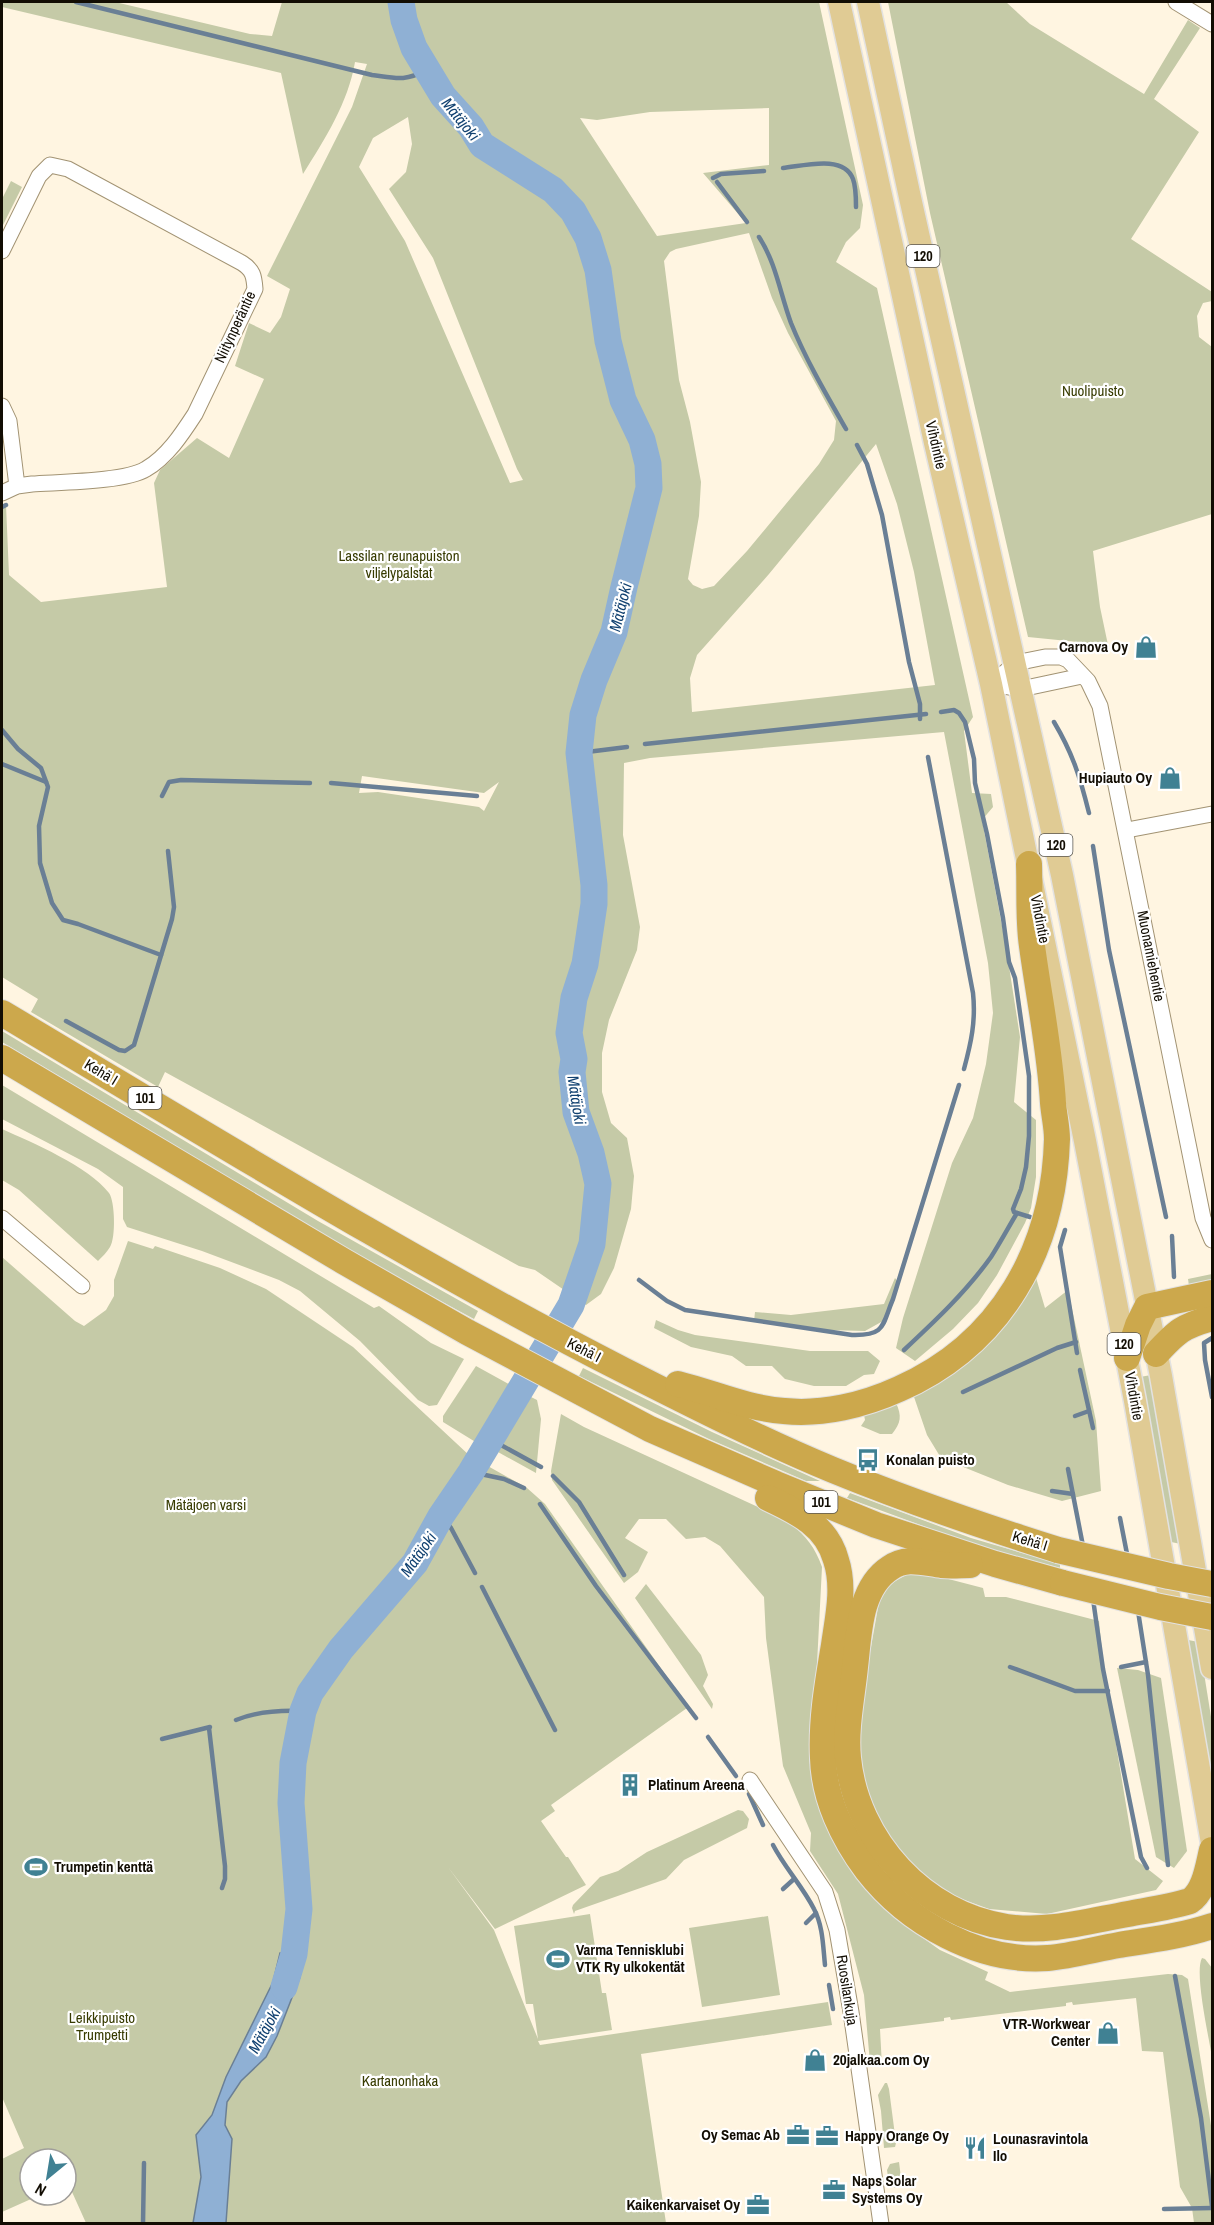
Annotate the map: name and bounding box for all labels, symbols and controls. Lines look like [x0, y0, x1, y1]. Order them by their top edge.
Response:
water label: Mätäjoki [437, 93, 485, 145]
road number: 120 [906, 245, 940, 267]
street label: Niitynperäntie [209, 287, 260, 366]
park label: Nuolipuisto [1062, 380, 1124, 401]
street label: Vihdintie [921, 419, 952, 471]
park label: Lassilan reunapuiston viljelypalstat [338, 545, 460, 583]
water label: Mätäjoki [603, 580, 637, 634]
shop icon: Carnova Oy [1133, 634, 1159, 660]
place label: Carnova Oy [1059, 636, 1128, 657]
shop icon: Hupiauto Oy [1157, 765, 1183, 791]
place label: Hupiauto Oy [1079, 767, 1152, 788]
road number: 120 [1040, 834, 1072, 856]
street label: Vihdintie [1026, 893, 1056, 945]
street label: Muonamiehentie [1132, 909, 1171, 1003]
street label: Kehä I [81, 1053, 122, 1090]
water label: Mätäjoki [562, 1074, 592, 1127]
road number: 101 [128, 1087, 162, 1109]
street label: Kehä I [564, 1332, 605, 1367]
road number: 120 [1108, 1333, 1140, 1355]
street label: Vihdintie [1120, 1370, 1149, 1422]
bus stop icon: Konalan puisto [855, 1447, 881, 1473]
place label: Konalan puisto [886, 1449, 975, 1470]
road number: 101 [804, 1491, 838, 1513]
park label: Mätäjoen varsi [166, 1494, 246, 1515]
street label: Kehä I [1010, 1525, 1050, 1556]
water label: Mätäjoki [395, 1527, 441, 1581]
building icon: Platinum Areena [617, 1772, 643, 1798]
place label: Platinum Areena [648, 1774, 745, 1795]
sports icon: Trumpetin kenttä [23, 1854, 49, 1880]
place label: Trumpetin kenttä [54, 1856, 153, 1877]
place label: Varma Tennisklubi VTK Ry ulkokentät [576, 1939, 685, 1977]
sports icon: Varma Tennisklubi VTK Ry ulkokentät [545, 1946, 571, 1972]
street label: Ruosilankuja [832, 1953, 863, 2027]
water label: Mätäjoki [242, 2003, 286, 2057]
park label: Leikkipuisto Trumpetti [69, 2007, 135, 2045]
place label: VTR-Workwear Center [1003, 2013, 1090, 2051]
shop icon: VTR-Workwear Center [1095, 2020, 1121, 2046]
shop icon: 20jalkaa.com Oy [802, 2047, 828, 2073]
place label: 20jalkaa.com Oy [833, 2049, 930, 2070]
park label: Kartanonhaka [362, 2070, 438, 2091]
office icon: Oy Semac Ab [785, 2122, 811, 2148]
office icon: Happy Orange Oy [814, 2123, 840, 2149]
place label: Oy Semac Ab [701, 2124, 780, 2145]
place label: Happy Orange Oy [845, 2125, 949, 2146]
place label: Lounasravintola Ilo [993, 2128, 1088, 2166]
restaurant icon: Lounasravintola Ilo [962, 2135, 988, 2161]
north arrow [18, 2147, 78, 2207]
place label: Naps Solar Systems Oy [852, 2170, 923, 2208]
office icon: Naps Solar Systems Oy [821, 2177, 847, 2203]
text: N [31, 2178, 50, 2202]
office icon: Kaikenkarvaiset Oy [745, 2192, 771, 2218]
place label: Kaikenkarvaiset Oy [626, 2194, 740, 2215]

